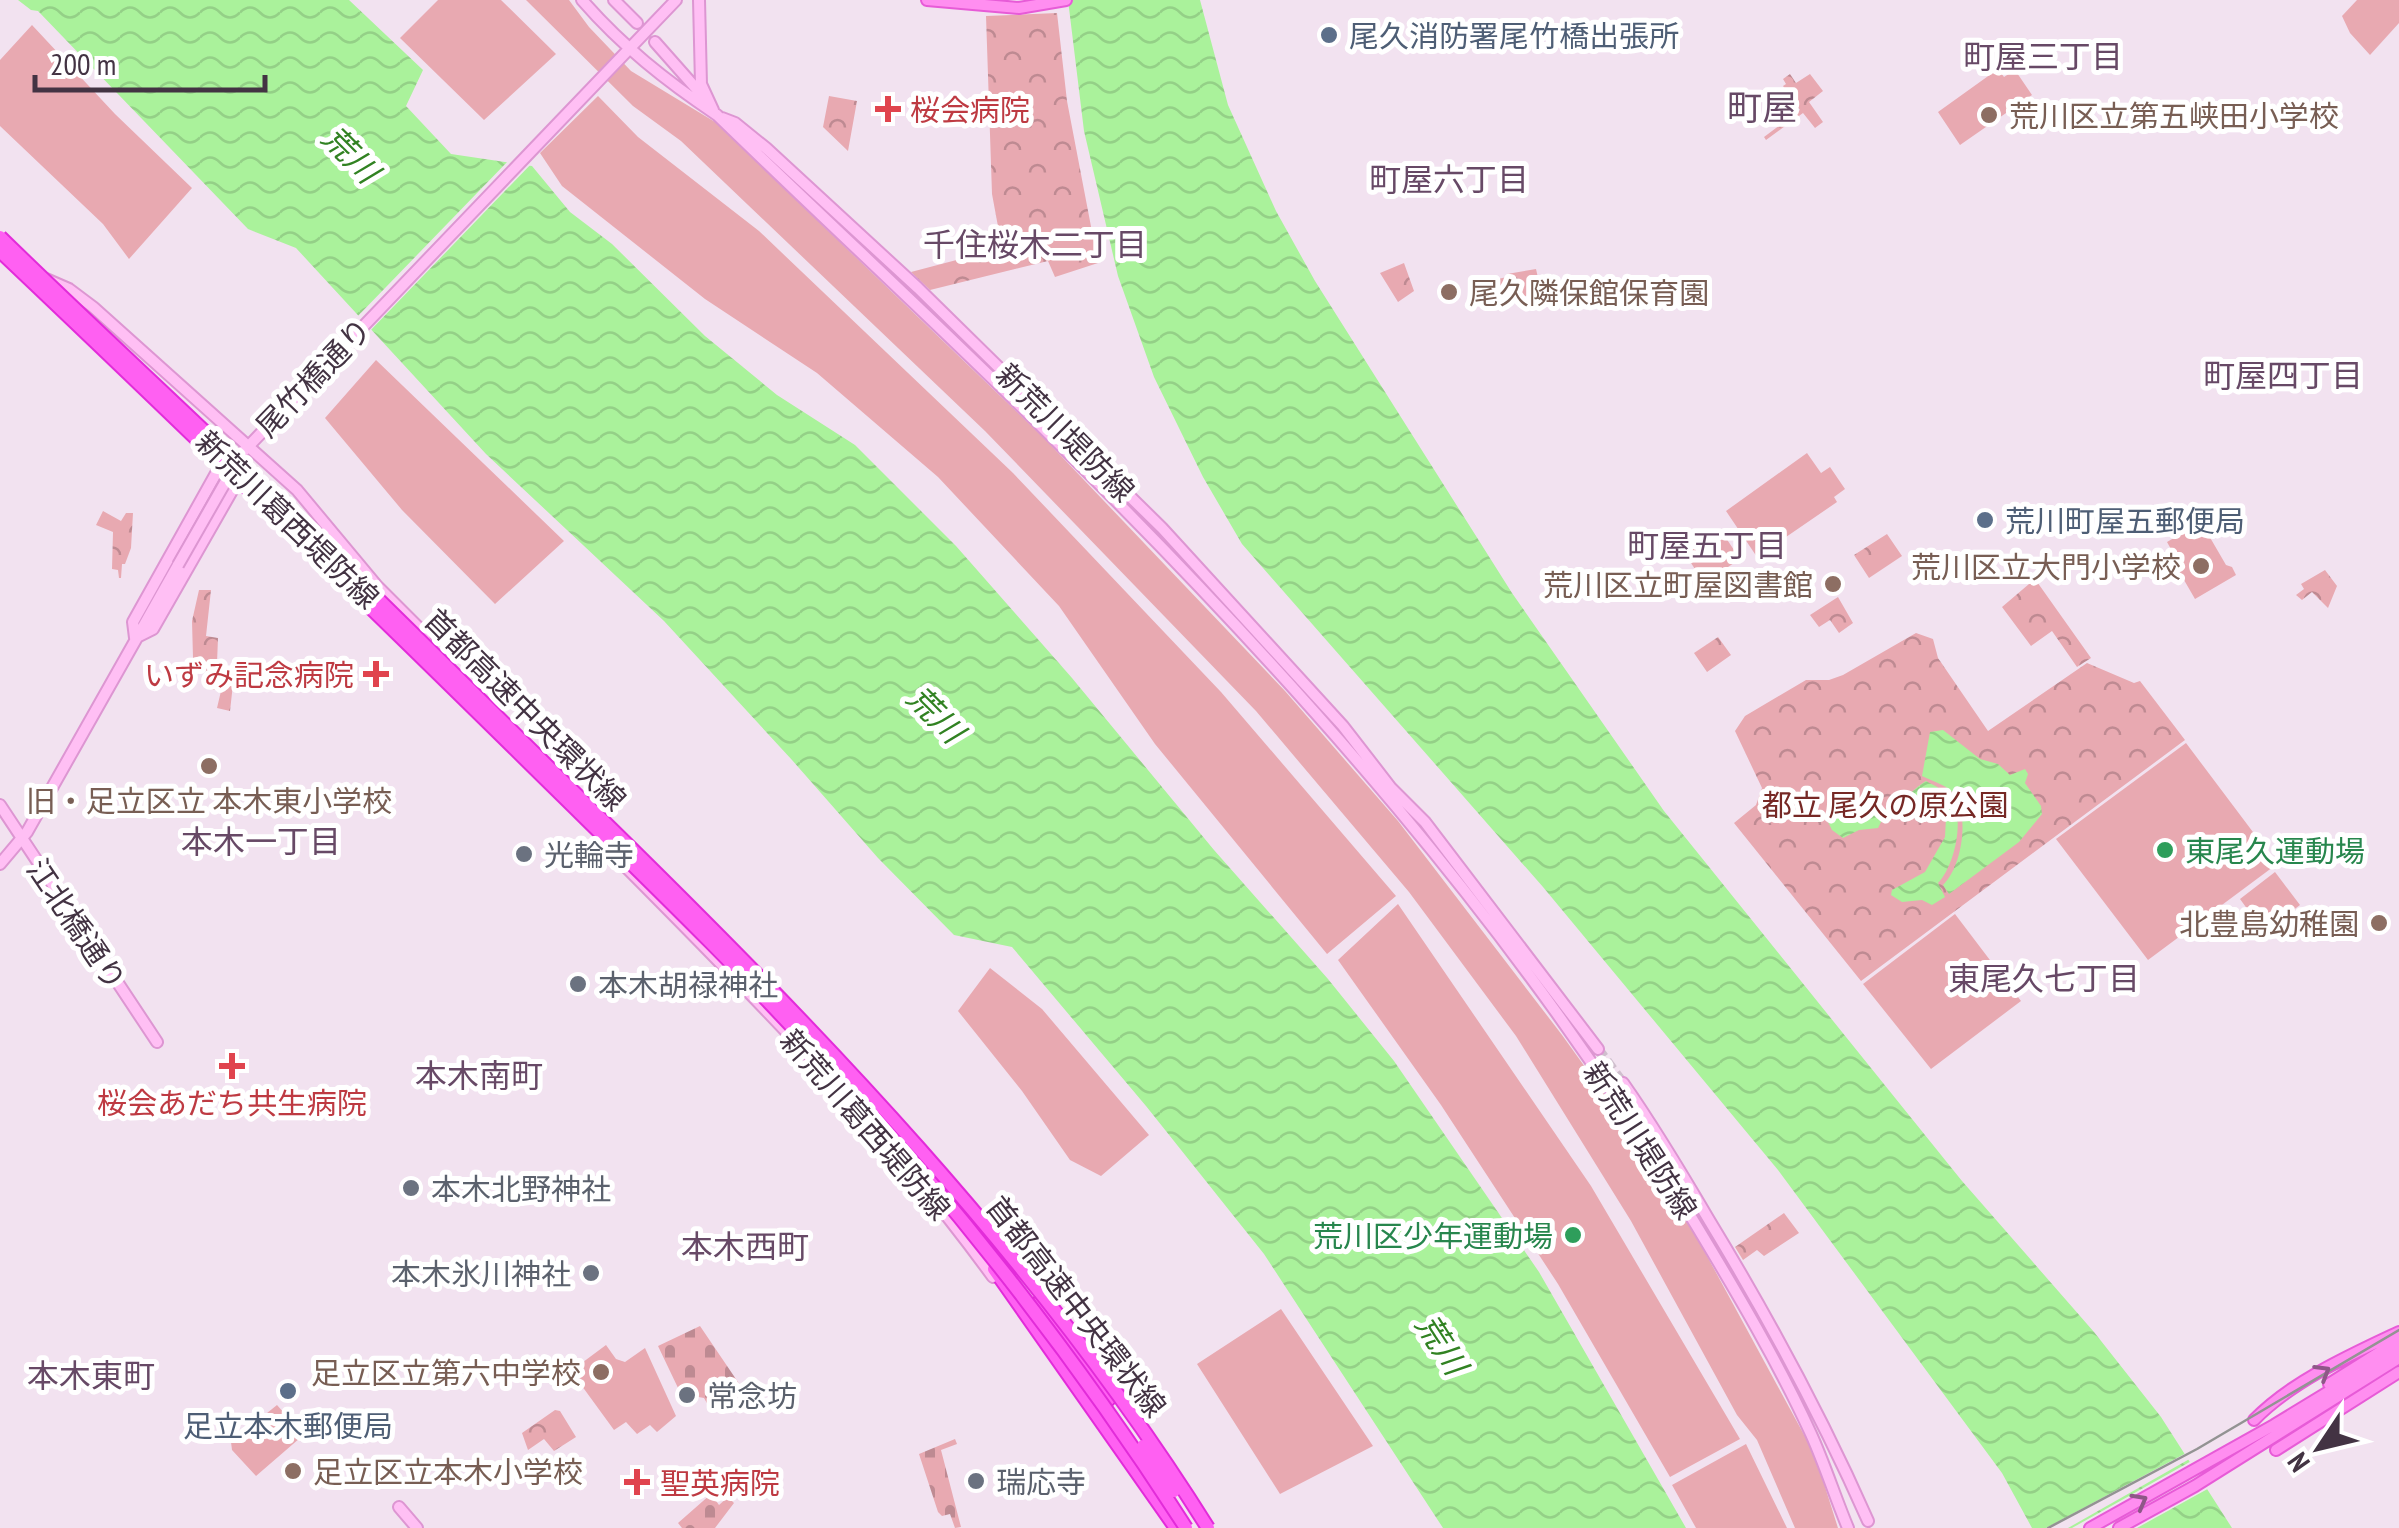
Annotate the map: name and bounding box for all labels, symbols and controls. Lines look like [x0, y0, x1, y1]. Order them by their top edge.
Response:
place label: 尾久消防署尾竹橋出張所 [1349, 16, 1679, 55]
marker: 尾久消防署尾竹橋出張所 [1318, 24, 1340, 46]
scale bar [35, 30, 265, 92]
district label: 町屋三丁目 [1963, 35, 2123, 77]
text: 200 m [50, 44, 116, 83]
district label: 町屋 [1727, 84, 1797, 130]
place label: 桜会病院 [910, 90, 1030, 129]
marker: 桜会病院 [875, 96, 901, 122]
place label: 荒川区立第五峡田小学校 [2009, 96, 2339, 135]
marker: 荒川区立第五峡田小学校 [1978, 104, 2000, 126]
water label: 荒川 [314, 117, 391, 194]
district label: 町屋六丁目 [1369, 158, 1529, 200]
district label: 千住桜木二丁目 [923, 223, 1147, 265]
place label: 尾久隣保館保育園 [1469, 273, 1709, 312]
marker: 尾久隣保館保育園 [1438, 281, 1460, 303]
street label: 尾竹橋通り [247, 310, 379, 444]
district label: 町屋四丁目 [2203, 354, 2363, 396]
street label: 新荒川堤防線 [989, 355, 1143, 509]
street label: 新荒川葛西堤防線 [188, 422, 388, 616]
place label: 荒川町屋五郵便局 [2005, 501, 2245, 540]
marker: 荒川町屋五郵便局 [1974, 509, 1996, 531]
district label: 町屋五丁目 [1627, 524, 1787, 566]
place label: 荒川区立大門小学校 [1911, 547, 2181, 586]
marker: 荒川区立大門小学校 [2190, 555, 2212, 577]
place label: 荒川区立町屋図書館 [1543, 565, 1813, 604]
marker: 荒川区立町屋図書館 [1822, 573, 1844, 595]
street label: 首都高速中央環状線 [417, 600, 635, 818]
place label: いずみ記念病院 [144, 655, 354, 694]
marker: いずみ記念病院 [363, 661, 389, 687]
water label: 荒川 [899, 677, 976, 754]
marker: 旧・足立区立 本木東小学校 [198, 755, 220, 777]
place label: 旧・足立区立 本木東小学校 [26, 781, 392, 820]
park label: 都立 尾久の原公園 [1762, 785, 2008, 824]
district label: 本木一丁目 [181, 820, 341, 862]
place label: 東尾久運動場 [2185, 831, 2365, 870]
place label: 光輪寺 [544, 835, 634, 874]
marker: 東尾久運動場 [2154, 839, 2176, 861]
marker: 光輪寺 [513, 843, 535, 865]
street label: 江北橋通り [19, 851, 135, 997]
place label: 北豊島幼稚園 [2179, 904, 2359, 943]
marker: 北豊島幼稚園 [2368, 912, 2390, 934]
district label: 東尾久七丁目 [1948, 957, 2140, 999]
place label: 本木胡禄神社 [598, 965, 778, 1004]
marker: 本木胡禄神社 [567, 973, 589, 995]
street label: 新荒川葛西堤防線 [773, 1021, 959, 1227]
marker: 桜会あだち共生病院 [219, 1053, 245, 1079]
district label: 本木南町 [415, 1054, 543, 1096]
street label: 新荒川堤防線 [1576, 1054, 1706, 1226]
place label: 桜会あだち共生病院 [97, 1083, 367, 1122]
place label: 本木北野神社 [431, 1169, 611, 1208]
marker: 本木北野神社 [400, 1177, 422, 1199]
street label: 首都高速中央環状線 [979, 1188, 1175, 1424]
place label: 荒川区少年運動場 [1313, 1216, 1553, 1255]
marker: 荒川区少年運動場 [1562, 1224, 1584, 1246]
district label: 本木西町 [681, 1225, 809, 1267]
place label: 本木氷川神社 [391, 1254, 571, 1293]
marker: 本木氷川神社 [580, 1262, 602, 1284]
water label: 荒川 [1407, 1306, 1479, 1385]
place label: 足立区立第六中学校 [311, 1353, 581, 1392]
district label: 本木東町 [27, 1354, 155, 1396]
marker: 足立区立第六中学校 [590, 1361, 612, 1383]
one-way arrow [2312, 1365, 2330, 1384]
place label: 常念坊 [707, 1376, 797, 1415]
marker: 足立本木郵便局 [277, 1380, 299, 1402]
marker: 常念坊 [676, 1384, 698, 1406]
north arrow [2269, 1398, 2369, 1498]
place label: 足立本木郵便局 [183, 1406, 393, 1445]
text: N [2279, 1446, 2318, 1479]
place label: 足立区立本木小学校 [313, 1452, 583, 1491]
marker: 足立区立本木小学校 [282, 1460, 304, 1482]
place label: 瑞応寺 [996, 1462, 1086, 1501]
place label: 聖英病院 [660, 1463, 780, 1502]
marker: 聖英病院 [624, 1469, 650, 1495]
marker: 瑞応寺 [965, 1470, 987, 1492]
one-way arrow [2129, 1493, 2147, 1513]

